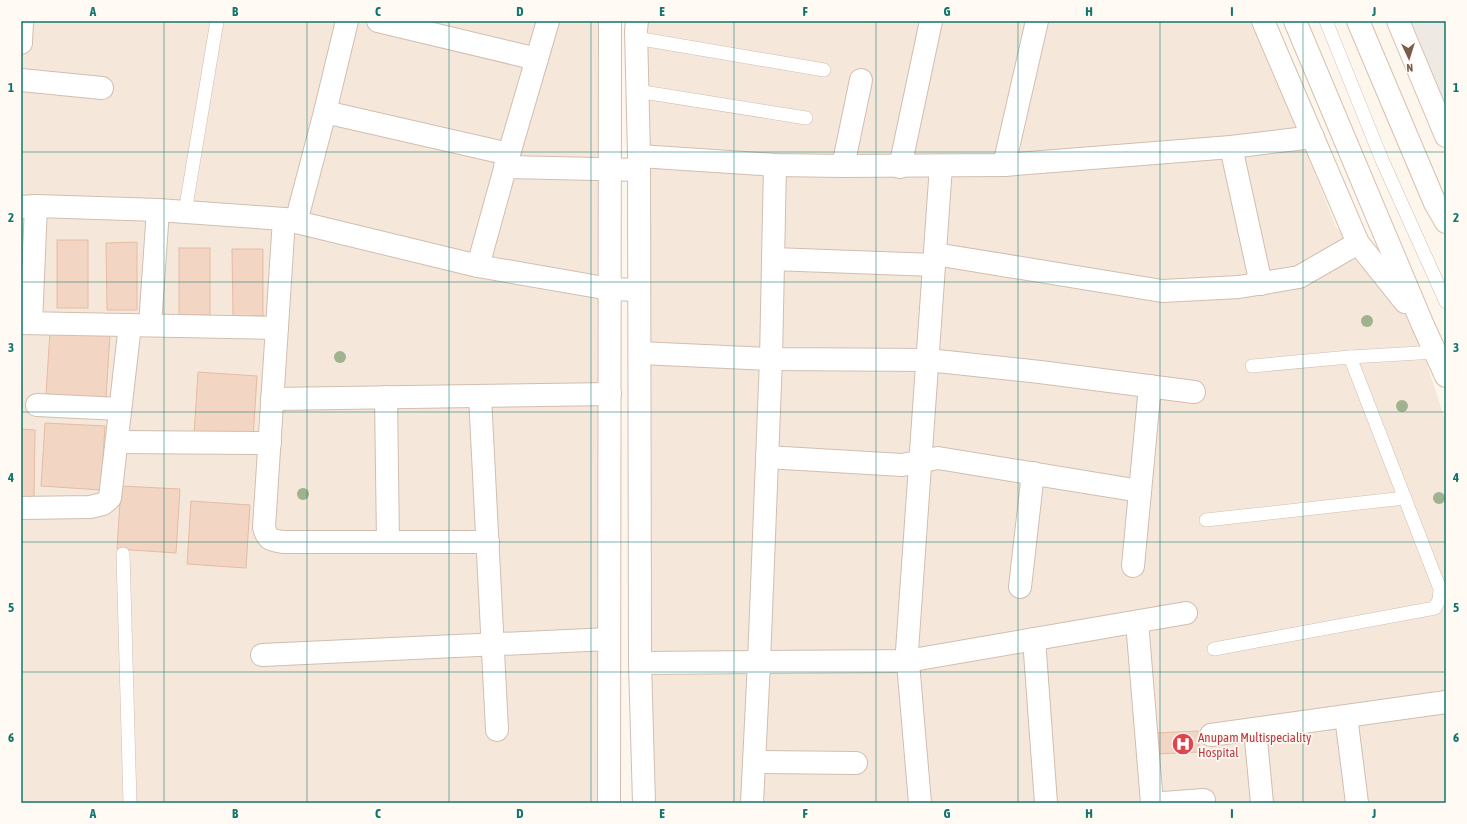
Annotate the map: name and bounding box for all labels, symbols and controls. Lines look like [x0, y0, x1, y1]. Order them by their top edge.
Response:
text: A [89, 4, 97, 19]
text: B [232, 4, 239, 19]
text: C [375, 4, 381, 19]
text: D [516, 4, 524, 19]
text: E [659, 4, 665, 19]
text: F [802, 4, 808, 19]
text: G [944, 4, 951, 19]
text: H [1085, 4, 1093, 19]
text: I [1230, 4, 1234, 19]
text: J [1371, 4, 1376, 19]
north arrow [1389, 38, 1429, 78]
text: N [1406, 62, 1413, 74]
text: 1 [8, 80, 14, 95]
text: 1 [1453, 80, 1459, 95]
text: 2 [8, 210, 14, 225]
text: 2 [1453, 210, 1459, 225]
text: 3 [8, 340, 14, 355]
text: 3 [1453, 340, 1459, 355]
text: 4 [7, 470, 14, 485]
text: 4 [1452, 470, 1459, 485]
text: 5 [8, 600, 14, 615]
text: 5 [1453, 600, 1459, 615]
text: 6 [8, 730, 14, 745]
place label: Anupam Multispeciality Hospital [1198, 730, 1312, 760]
text: 6 [1453, 730, 1459, 745]
hospital icon: Anupam Multispeciality Hospital [1170, 731, 1196, 757]
text: A [89, 806, 97, 821]
text: B [232, 806, 239, 821]
text: C [375, 806, 381, 821]
text: D [516, 806, 524, 821]
text: E [659, 806, 665, 821]
text: F [802, 806, 808, 821]
text: G [944, 806, 951, 821]
text: H [1085, 806, 1093, 821]
text: I [1230, 806, 1234, 821]
text: J [1371, 806, 1376, 821]

